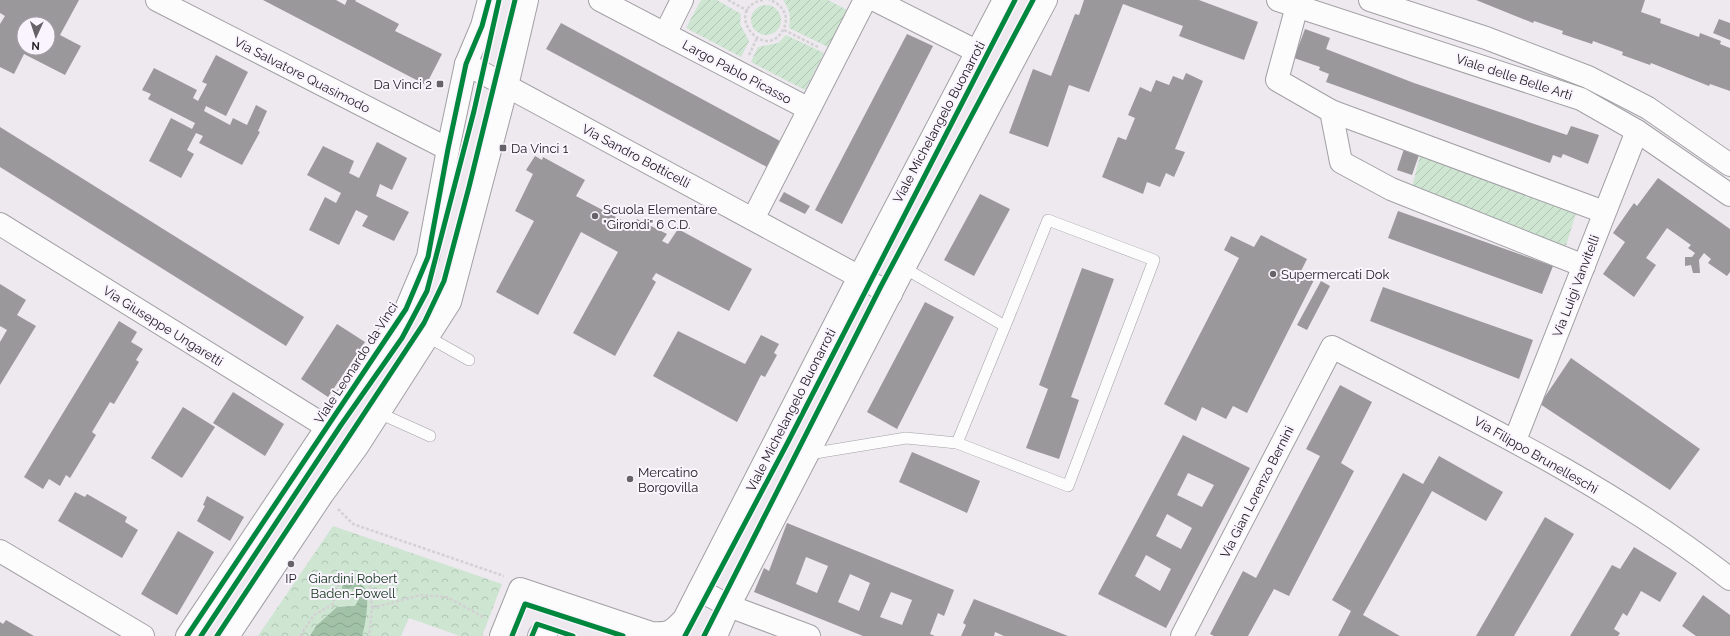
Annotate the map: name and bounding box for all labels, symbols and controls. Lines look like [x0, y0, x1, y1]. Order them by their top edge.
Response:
north arrow [16, 16, 56, 56]
street label: Via Salvatore Quasimodo [232, 34, 373, 116]
street label: Largo Pablo Picasso [680, 37, 794, 107]
text: N [31, 39, 40, 52]
street label: Viale Michelangelo Buonarroti [890, 39, 988, 205]
street label: Viale delle Belle Arti [1454, 51, 1574, 103]
place label: Da Vinci 2 [373, 77, 432, 92]
marker: Da Vinci 2 [435, 79, 445, 89]
street label: Via Sandro Botticelli [579, 121, 693, 191]
place label: Da Vinci 1 [511, 141, 569, 156]
marker: Da Vinci 1 [498, 143, 508, 153]
place label: Scuola Elementare "Girondi" 6 C.D. [603, 202, 717, 232]
marker: Scuola Elementare "Girondi" 6 C.D. [590, 211, 600, 221]
street label: Via Luigi Vanvitelli [1550, 233, 1602, 339]
place label: Supermercati Dok [1281, 267, 1389, 282]
marker: Supermercati Dok [1268, 269, 1278, 279]
street label: Via Giuseppe Ungaretti [100, 283, 226, 369]
street label: Viale Leonardo da Vinci [311, 300, 401, 426]
street label: Viale Michelangelo Buonarroti [743, 326, 839, 494]
street label: Via Filippo Brunelleschi [1471, 413, 1601, 497]
street label: Via Gian Lorenzo Bernini [1217, 424, 1297, 560]
place label: Mercatino Borgovilla [638, 465, 698, 495]
marker: Mercatino Borgovilla [625, 474, 635, 484]
marker: IP [286, 559, 296, 569]
place label: IP [285, 571, 297, 586]
park label: Giardini Robert Baden-Powell [309, 571, 398, 601]

